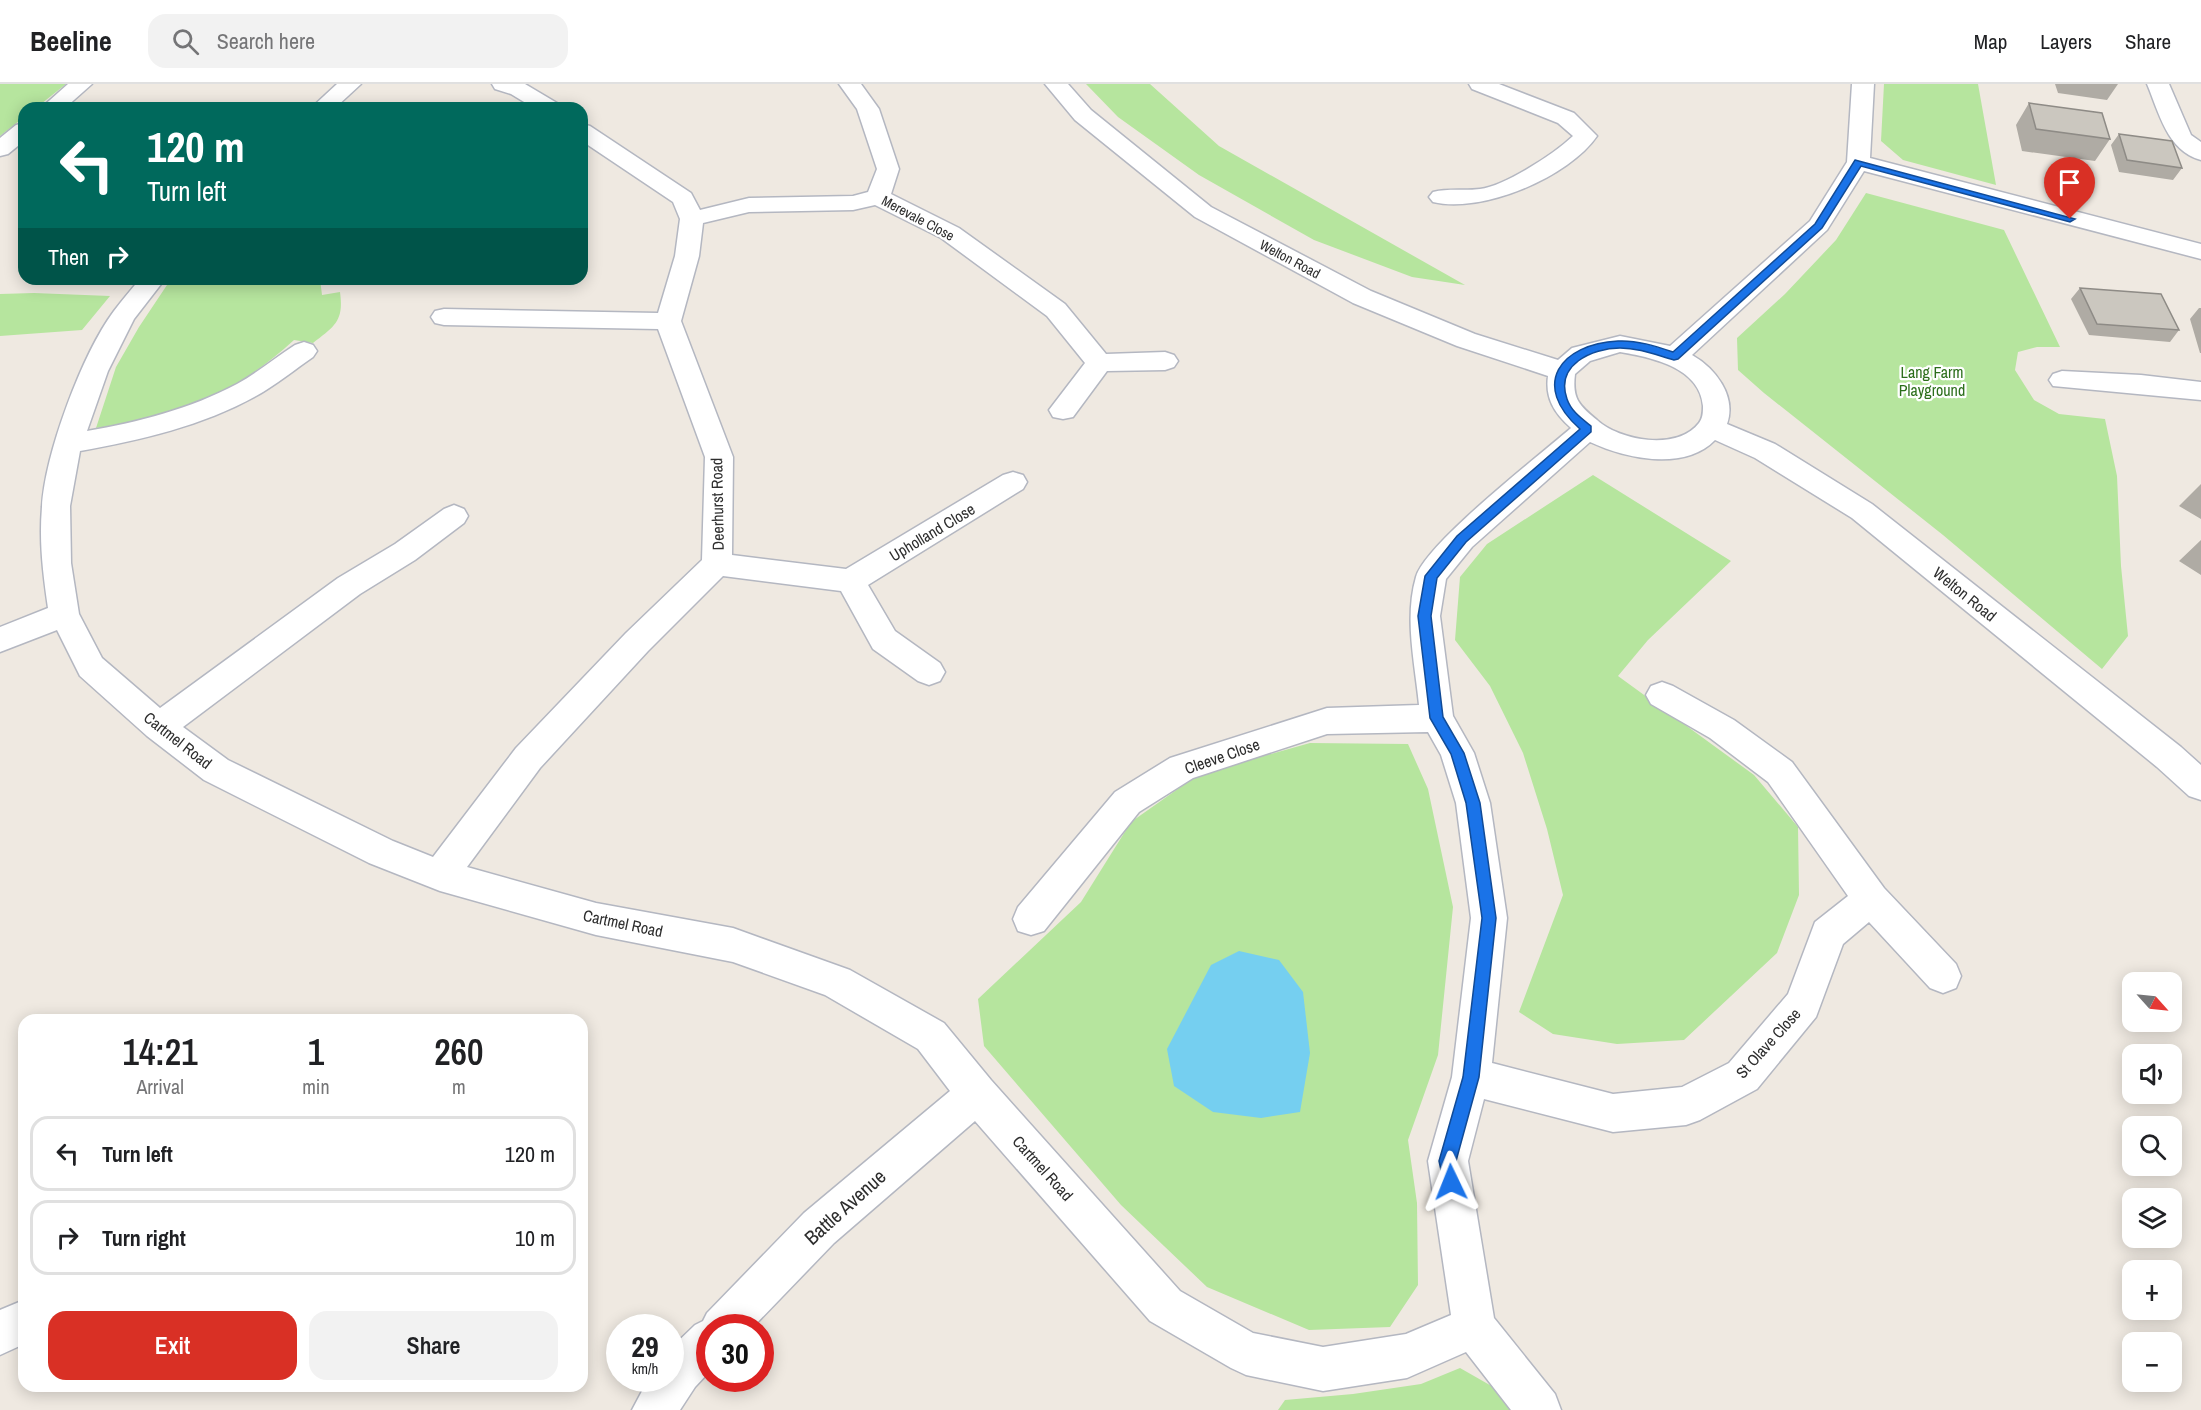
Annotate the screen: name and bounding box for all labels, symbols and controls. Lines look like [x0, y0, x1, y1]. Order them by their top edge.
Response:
search box [148, 14, 568, 68]
text: Beeline [30, 22, 112, 60]
icon: search [169, 25, 202, 58]
text: Search here [217, 26, 315, 56]
text: Map [1974, 27, 2007, 56]
text: Layers [2040, 27, 2092, 56]
text: Share [2125, 27, 2171, 56]
text: 120 m [147, 119, 245, 175]
icon: left [48, 126, 126, 204]
pin [2044, 157, 2095, 219]
icon: arrive [2053, 166, 2086, 199]
text: Turn left [147, 173, 226, 209]
street label: Merevale Close [879, 191, 957, 245]
street label: Welton Road [1257, 236, 1323, 282]
icon: right [101, 240, 134, 273]
text: Then [48, 242, 89, 272]
park label: Lang Farm Playground [1899, 361, 1965, 401]
street label: Deerhurst Road [705, 458, 729, 550]
street label: Upholland Close [885, 498, 979, 566]
street label: Welton Road [1929, 562, 2001, 626]
street label: Cartmel Road [139, 706, 217, 774]
street label: Cleeve Close [1182, 733, 1262, 779]
street label: Cartmel Road [581, 904, 665, 942]
north arrow [2122, 972, 2182, 1032]
map controls [2122, 972, 2182, 1392]
street label: St Olave Close [1731, 1003, 1805, 1083]
text: 14:21 [123, 1028, 198, 1076]
text: 1 [308, 1028, 324, 1076]
text: 260 [434, 1028, 483, 1076]
button: sound [2122, 1044, 2182, 1104]
text: Arrival [136, 1073, 184, 1100]
text: min [302, 1073, 330, 1100]
text: m [452, 1073, 466, 1100]
button: search [2122, 1116, 2182, 1176]
street label: Cartmel Road [1008, 1131, 1078, 1205]
icon: left [51, 1137, 84, 1170]
text: Turn left [102, 1139, 173, 1169]
text: 120 m [505, 1139, 555, 1169]
position arrow [1419, 1150, 1483, 1214]
street label: Battle Avenue [798, 1163, 891, 1250]
button: layers [2122, 1188, 2182, 1248]
icon: right [51, 1221, 84, 1254]
text: Turn right [102, 1223, 186, 1253]
text: 10 m [515, 1223, 555, 1253]
button: + [2122, 1260, 2182, 1320]
button: Exit [48, 1311, 297, 1380]
button: Share [309, 1311, 558, 1380]
speed limit sign: 30 [696, 1314, 774, 1392]
text: 29 [631, 1326, 659, 1366]
button: − [2122, 1332, 2182, 1392]
text: km/h [632, 1358, 658, 1379]

